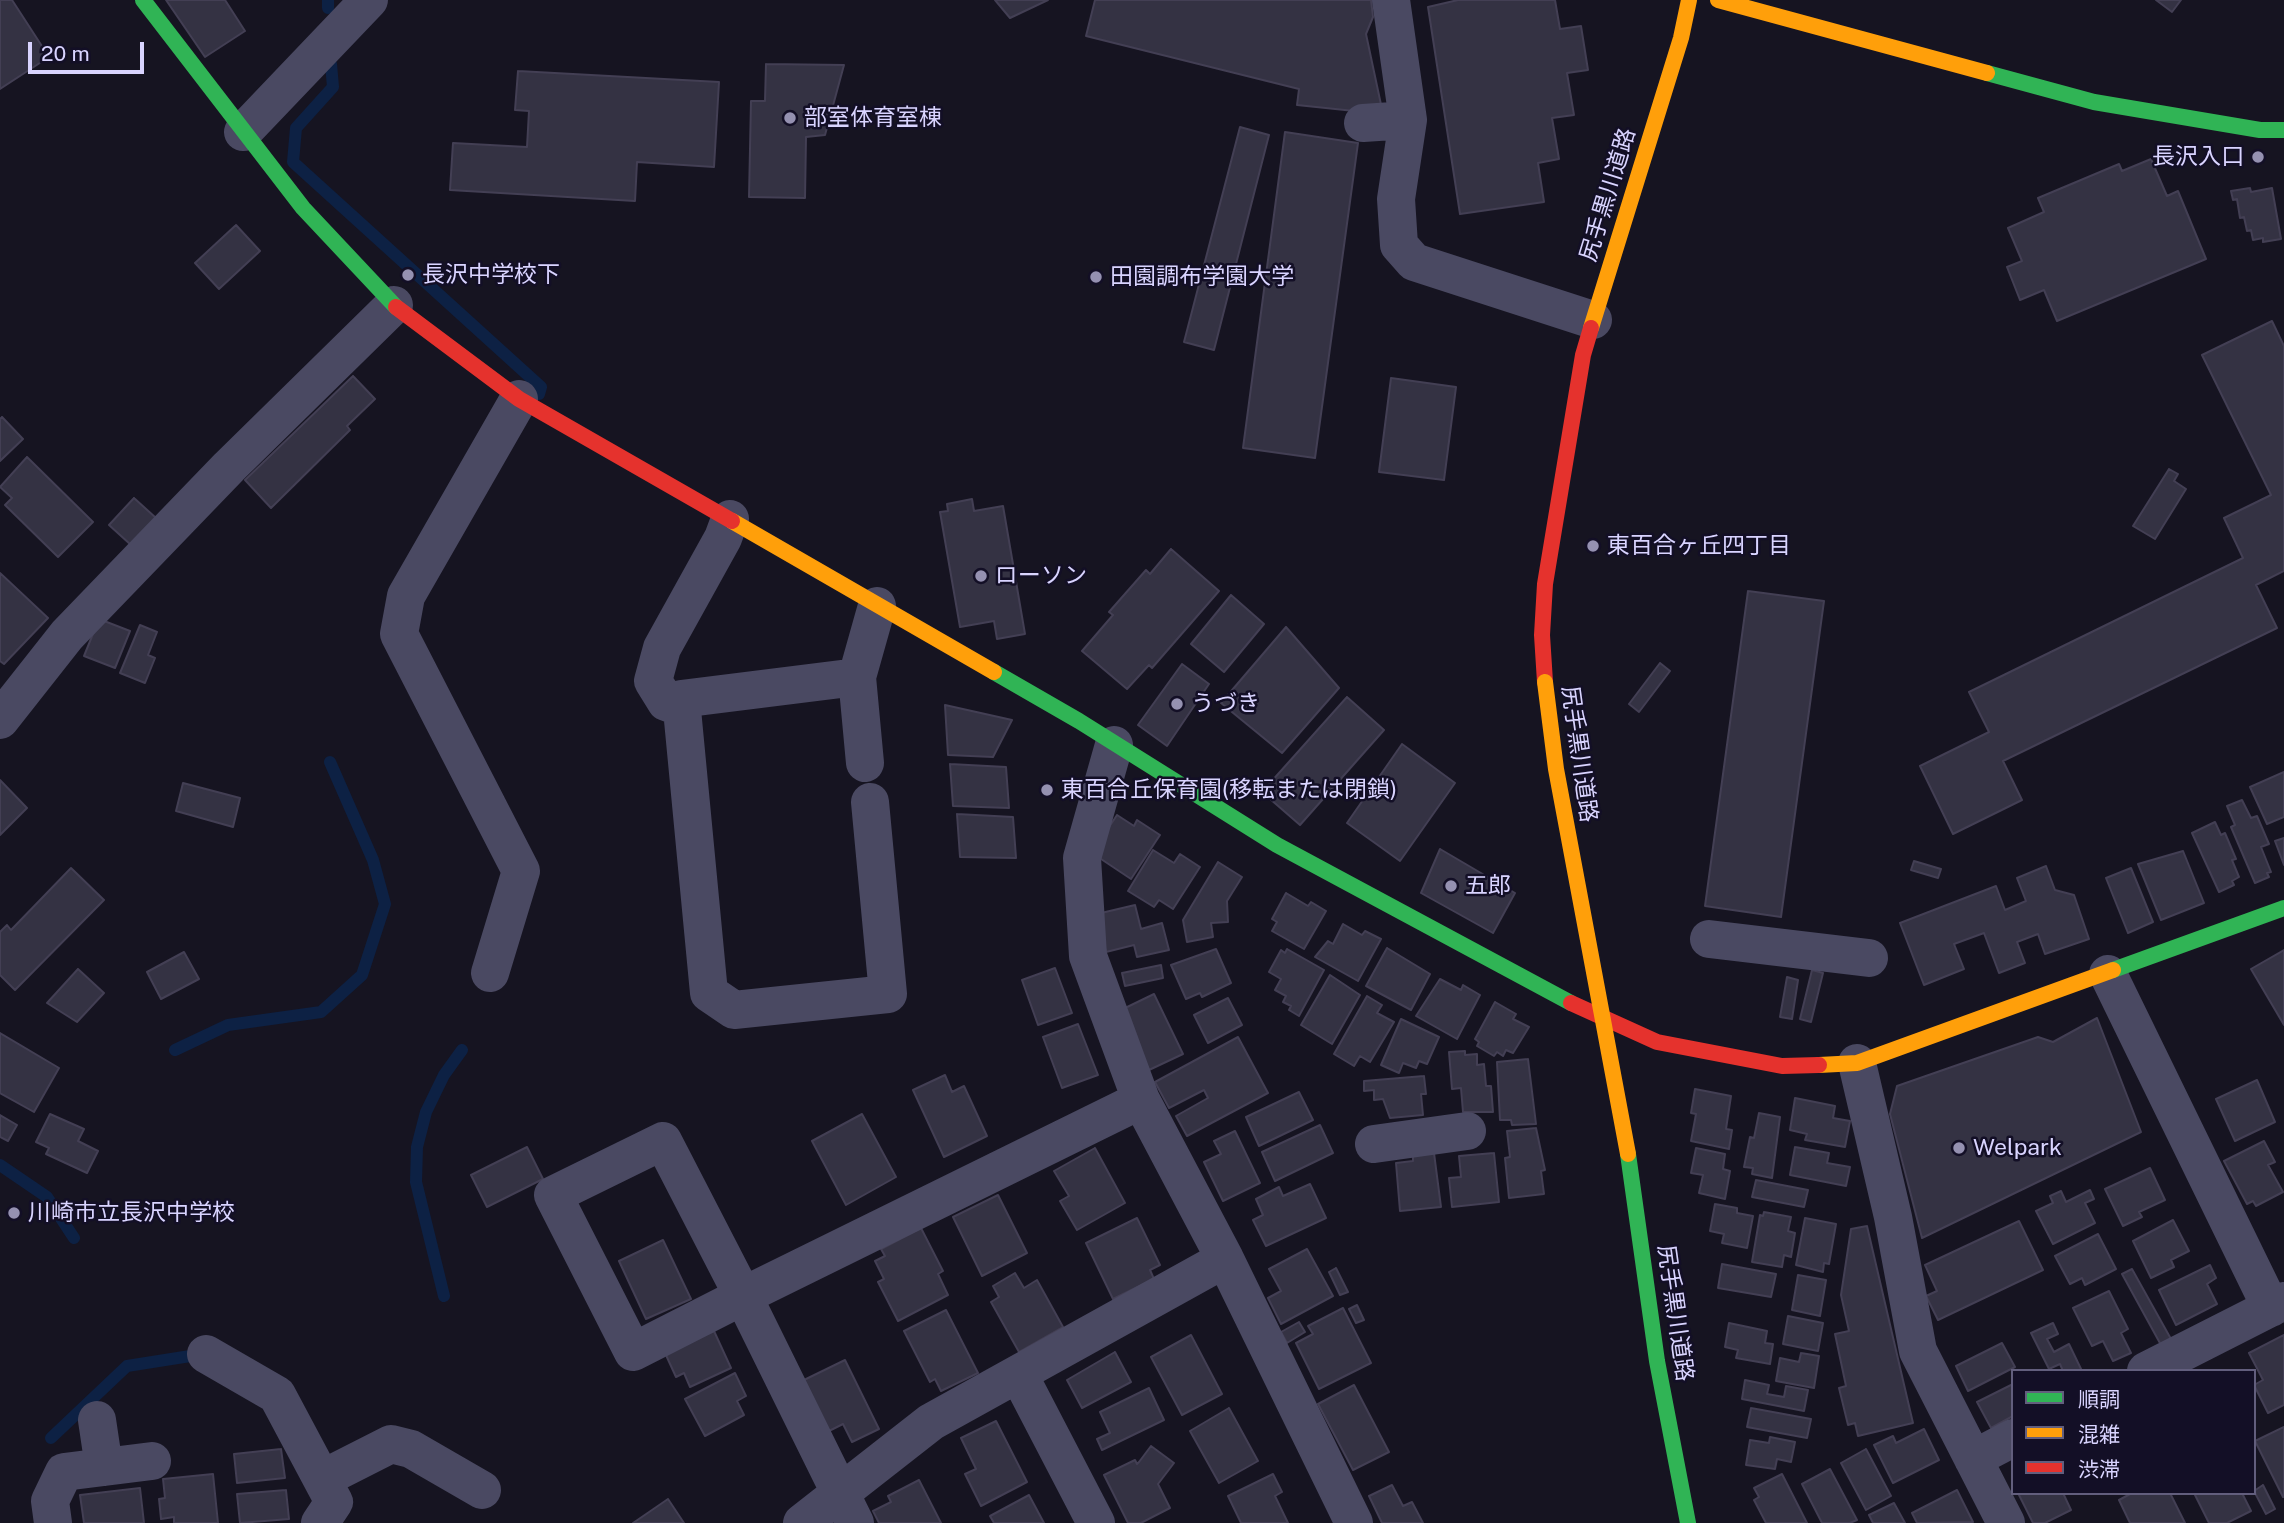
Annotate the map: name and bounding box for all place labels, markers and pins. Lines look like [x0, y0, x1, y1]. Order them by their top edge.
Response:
place label: 部室体育室棟 [804, 104, 942, 132]
marker: 部室体育室棟 [782, 110, 798, 126]
place label: 長沢入口 [2152, 143, 2244, 171]
marker: 長沢入口 [2250, 149, 2266, 165]
place label: 長沢中学校下 [422, 261, 560, 289]
place label: 田園調布学園大学 [1110, 263, 1294, 291]
marker: 長沢中学校下 [400, 267, 416, 283]
marker: 田園調布学園大学 [1088, 269, 1104, 285]
place label: 東百合ヶ丘四丁目 [1607, 532, 1791, 560]
marker: 東百合ヶ丘四丁目 [1585, 538, 1601, 554]
place label: ローソン [995, 562, 1087, 590]
marker: ローソン [973, 568, 989, 584]
place label: うづき [1191, 690, 1260, 718]
marker: うづき [1169, 696, 1185, 712]
place label: 東百合丘保育園(移転または閉鎖) [1061, 776, 1397, 804]
marker: 東百合丘保育園(移転または閉鎖) [1039, 782, 1055, 798]
place label: 五郎 [1465, 872, 1511, 900]
marker: 五郎 [1443, 878, 1459, 894]
place label: Welpark [1973, 1134, 2062, 1162]
marker: Welpark [1951, 1140, 1967, 1156]
place label: 川崎市立長沢中学校 [28, 1199, 235, 1227]
marker: 川崎市立長沢中学校 [6, 1205, 22, 1221]

